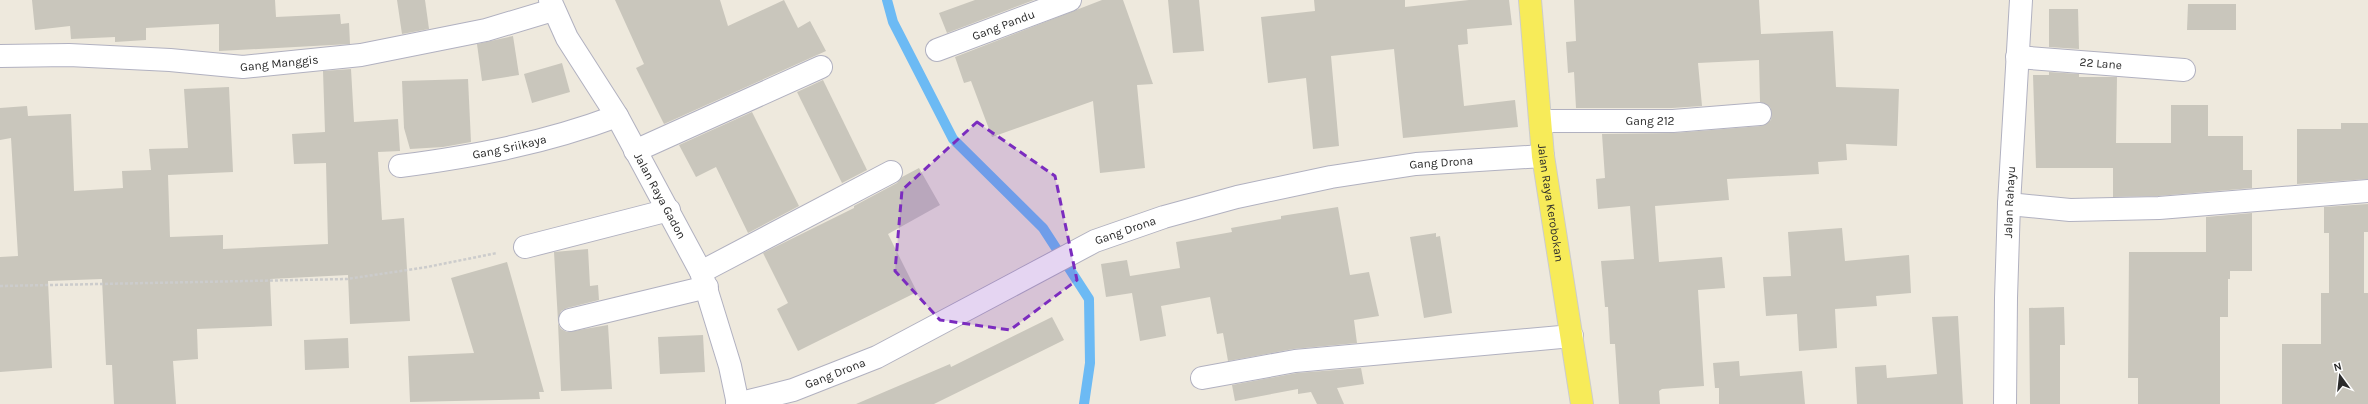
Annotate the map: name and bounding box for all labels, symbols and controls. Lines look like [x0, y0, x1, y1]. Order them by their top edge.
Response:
street label: Gang Pandu [970, 7, 1037, 43]
street label: Gang Manggis [239, 52, 319, 74]
street label: 22 Lane [2079, 55, 2122, 72]
street label: Gang 212 [1625, 114, 1675, 128]
street label: Gang Sriikaya [471, 132, 548, 162]
street label: Jalan Raya Kerobokan [1535, 143, 1567, 263]
street label: Jalan Raya Gadon [631, 150, 689, 241]
street label: Gang Drona [1408, 153, 1474, 172]
street label: Jalan Rahayu [2001, 166, 2018, 238]
street label: Gang Drona [1093, 213, 1158, 248]
street label: Gang Drona [803, 355, 867, 392]
north arrow [2320, 356, 2360, 396]
text: N [2332, 360, 2343, 374]

